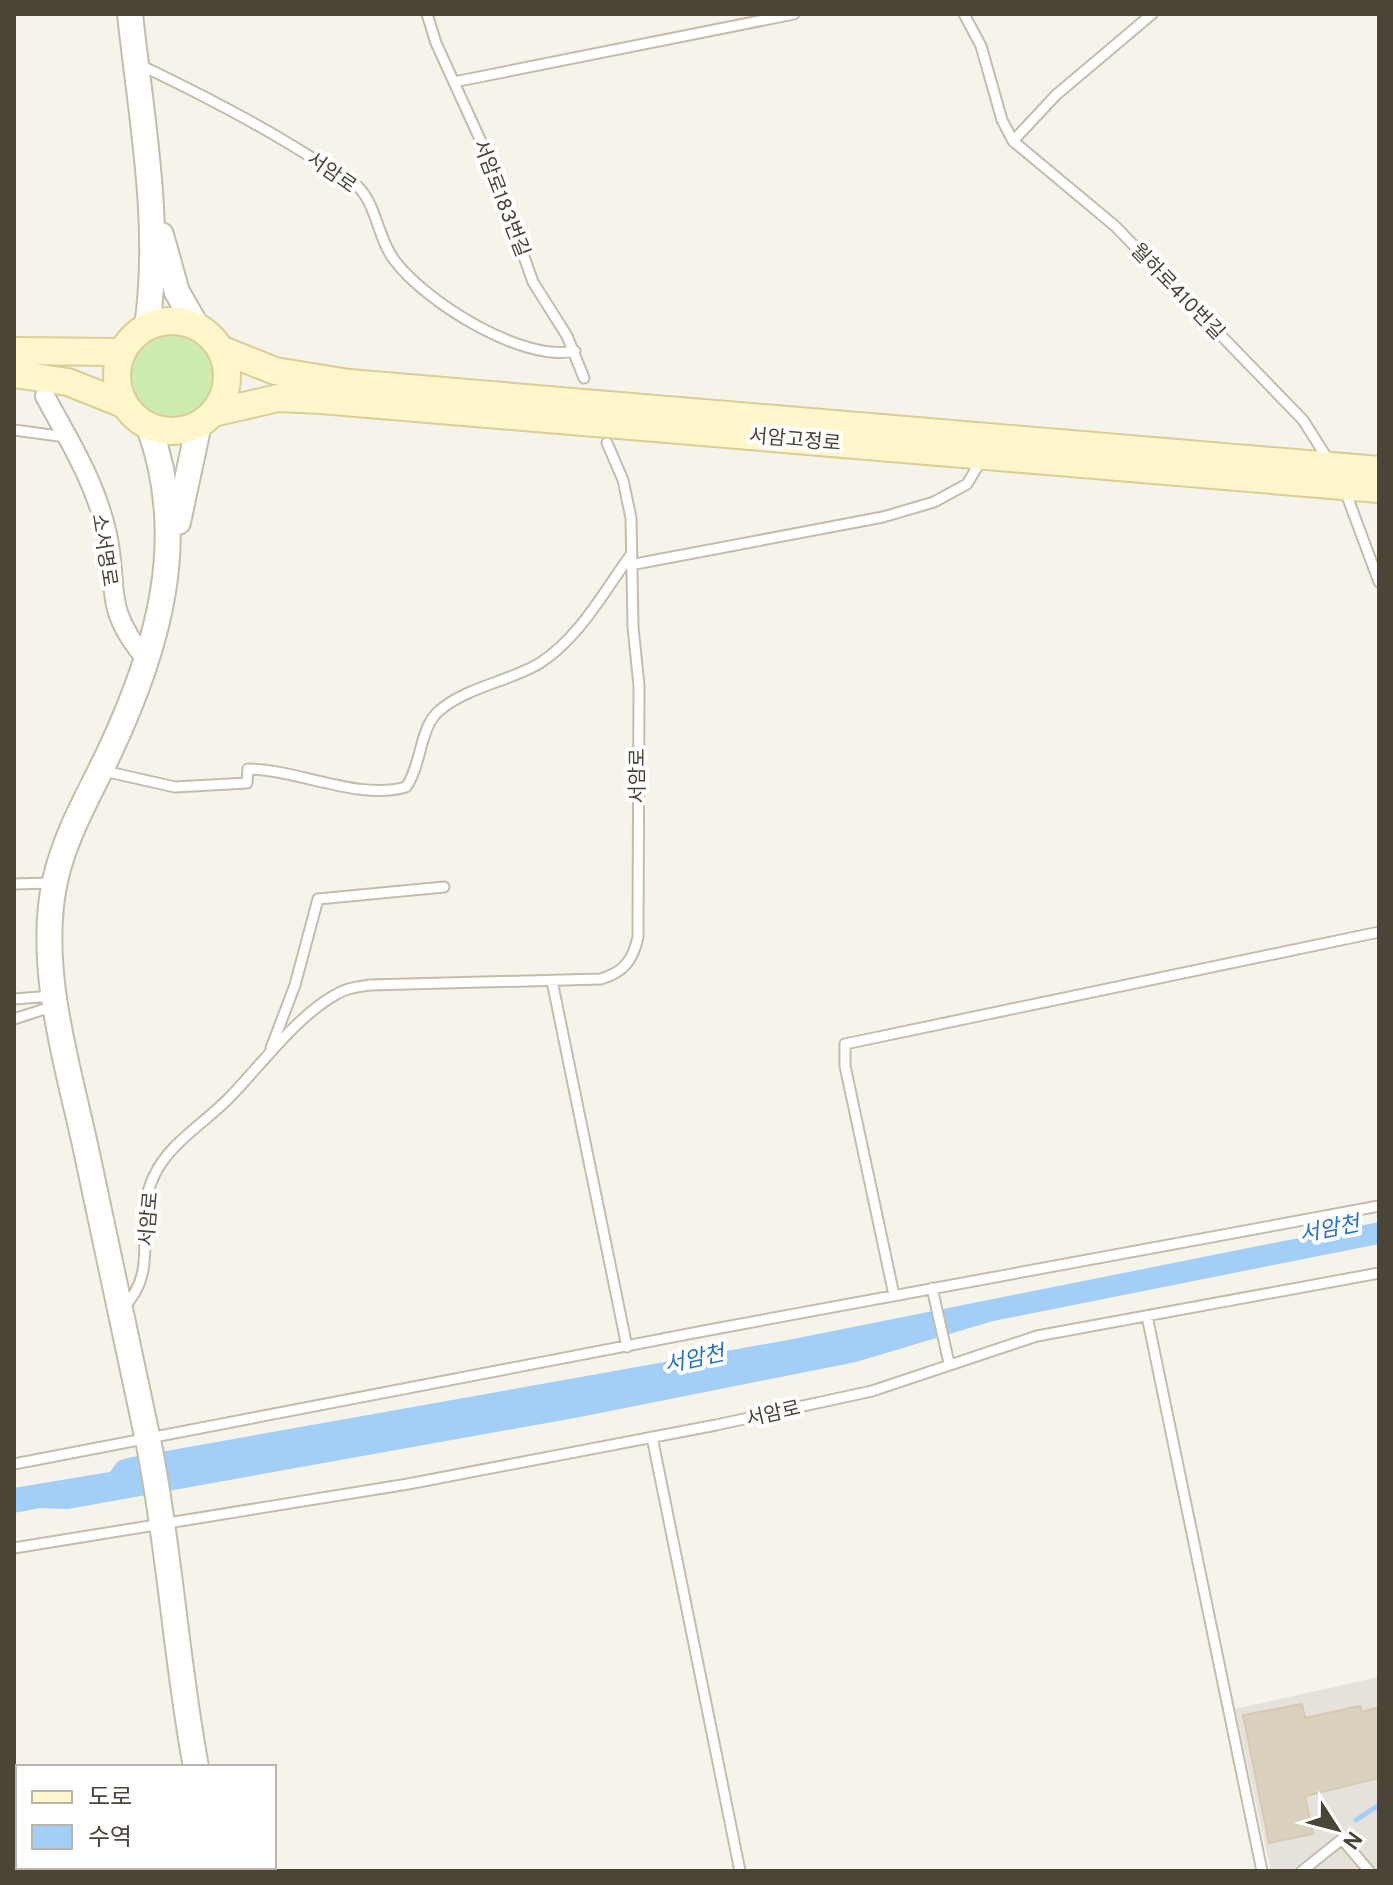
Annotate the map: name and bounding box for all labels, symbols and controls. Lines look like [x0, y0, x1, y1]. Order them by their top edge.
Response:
street label: 서암로183번길 [466, 136, 534, 261]
street label: 서암로 [301, 147, 361, 200]
street label: 월하로410번길 [1124, 238, 1229, 346]
street label: 서암고정로 [748, 424, 842, 458]
street label: 소서명로 [84, 512, 122, 589]
street label: 서암로 [626, 748, 652, 804]
street label: 서암로 [135, 1191, 165, 1248]
water label: 서암천 [1297, 1211, 1365, 1250]
water label: 서암천 [662, 1340, 730, 1380]
street label: 서암로 [744, 1396, 803, 1434]
legend [16, 1765, 276, 1869]
text: 도로 [88, 1784, 132, 1814]
north arrow [1297, 1789, 1377, 1869]
text: 수역 [88, 1824, 132, 1854]
text: N [1336, 1825, 1367, 1854]

